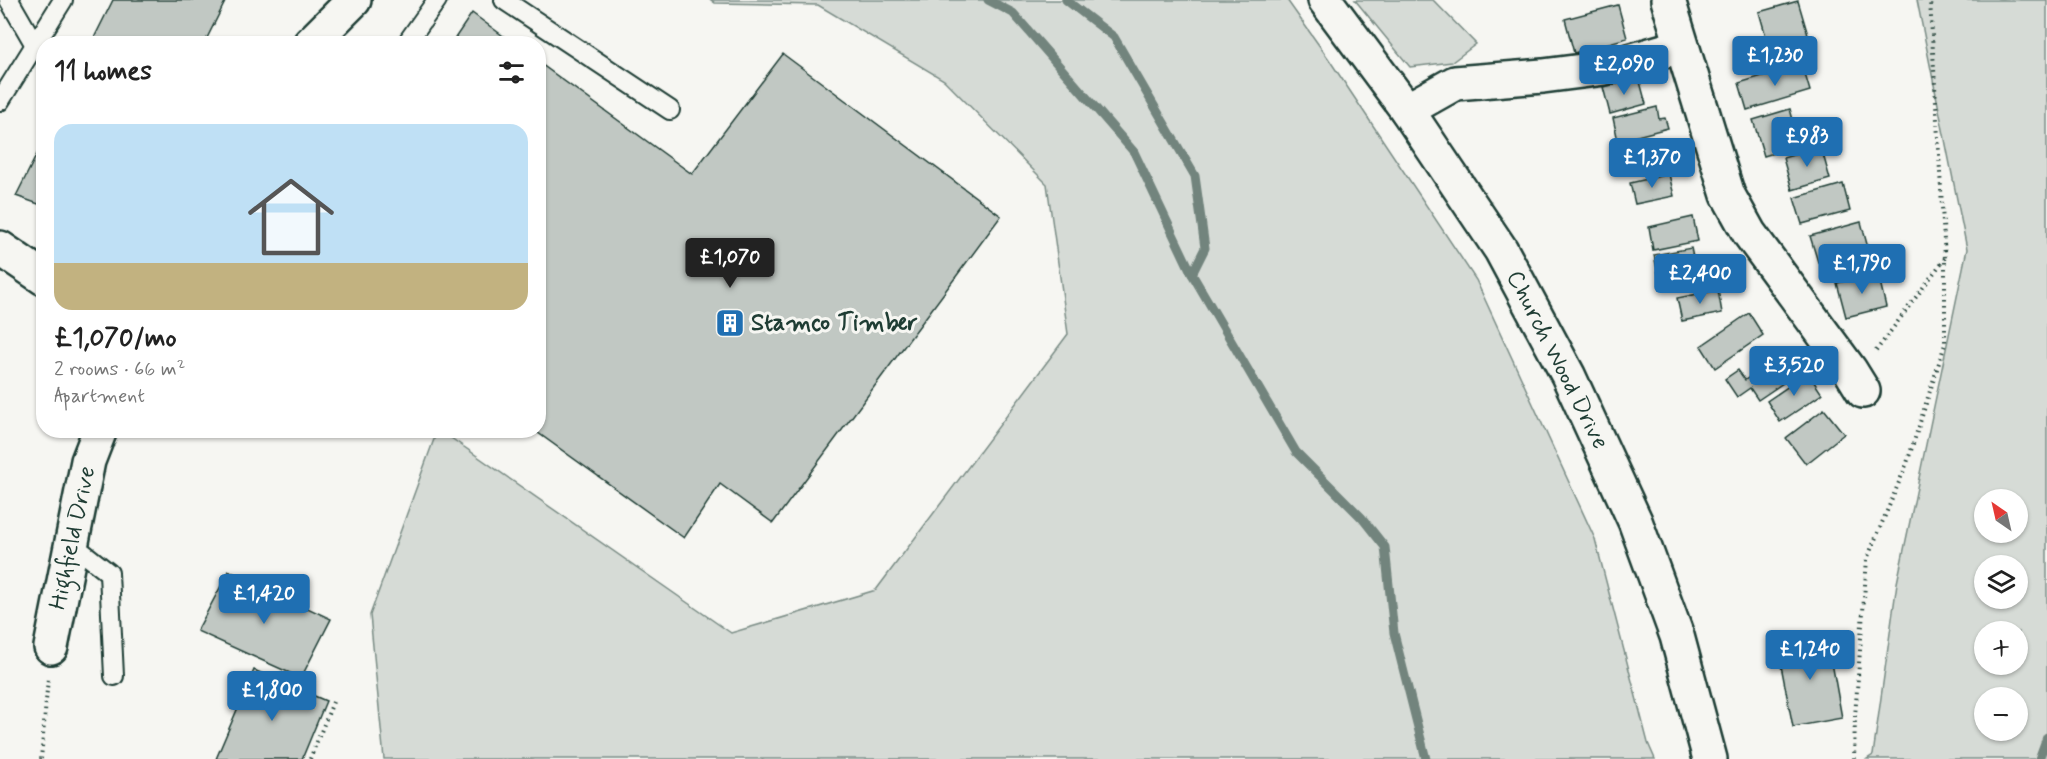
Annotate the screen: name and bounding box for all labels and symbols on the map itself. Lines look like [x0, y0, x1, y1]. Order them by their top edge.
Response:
pin: £1,230 [1726, 36, 1824, 87]
pin: £2,090 [1575, 45, 1673, 96]
pin: £983 [1771, 117, 1843, 168]
pin: £1,370 [1603, 138, 1701, 189]
pin: £1,070 [681, 238, 779, 289]
pin: £1,790 [1813, 244, 1911, 295]
pin: £2,400 [1651, 254, 1749, 305]
street label: Church Wood Drive [1498, 265, 1616, 455]
building icon: Stamco Timber [714, 307, 746, 339]
place label: Stamco Timber [751, 308, 918, 339]
pin: £3,520 [1745, 346, 1843, 397]
street label: Highfield Drive [43, 463, 106, 613]
north arrow [1974, 489, 2028, 543]
pin: £1,420 [215, 574, 313, 625]
pin: £1,240 [1761, 630, 1859, 681]
pin: £1,800 [223, 671, 321, 722]

